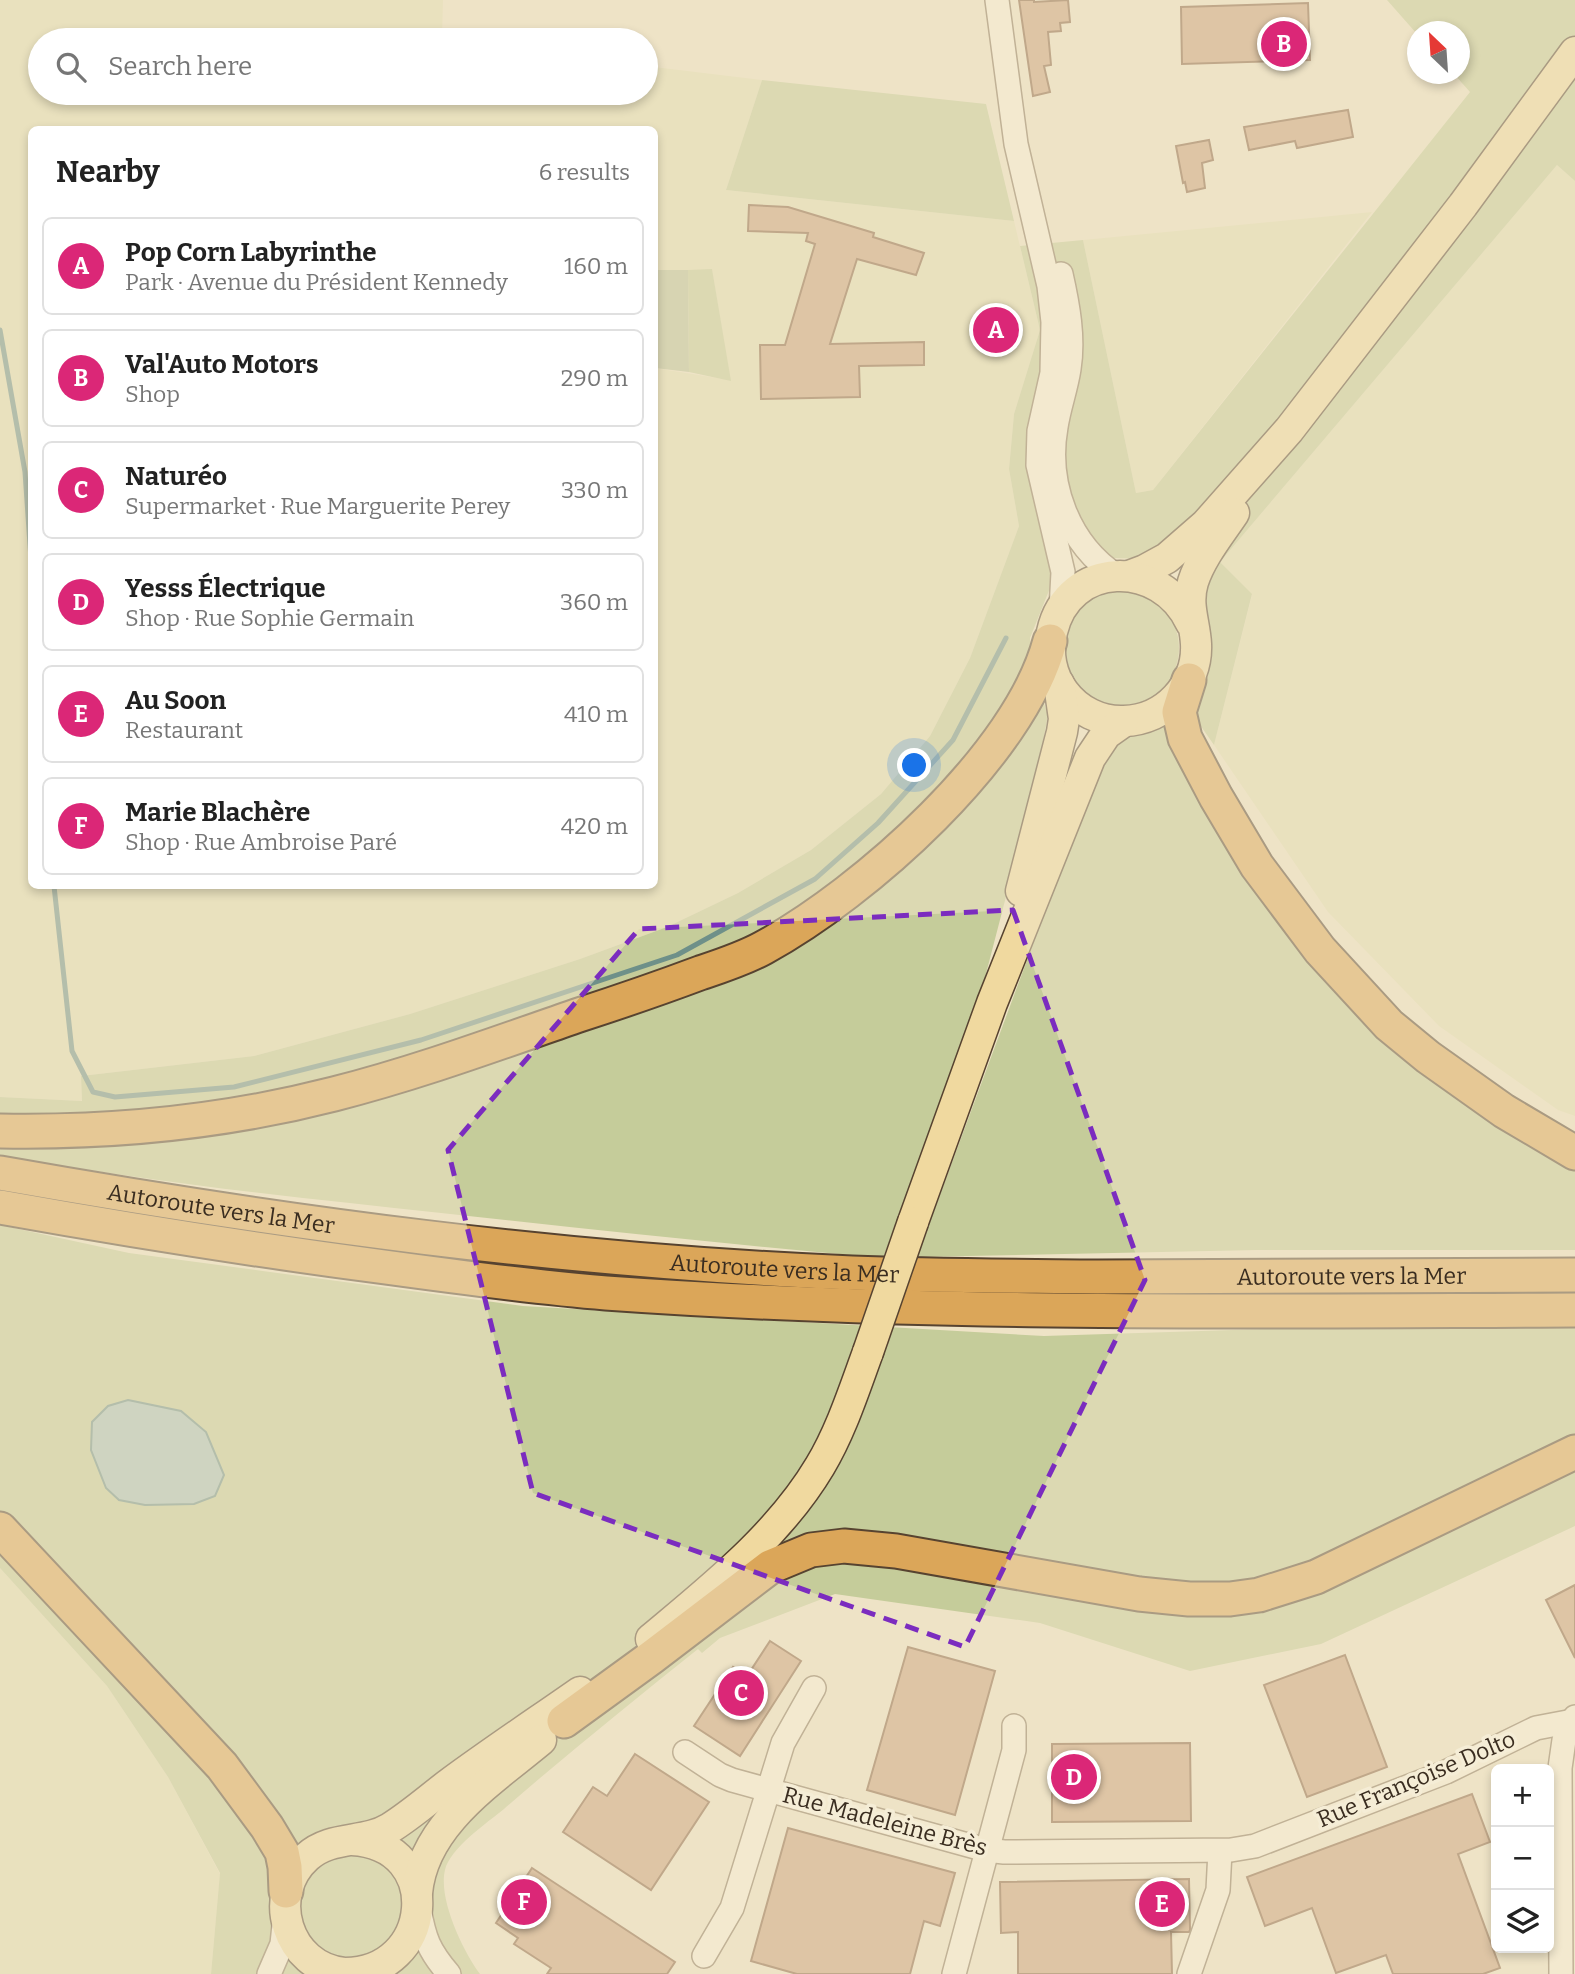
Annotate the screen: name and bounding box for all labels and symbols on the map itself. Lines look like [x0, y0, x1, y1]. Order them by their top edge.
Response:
pin: B [1261, 18, 1307, 70]
north arrow [1407, 21, 1470, 84]
pin: A [973, 304, 1019, 356]
your location [897, 748, 931, 782]
street label: Autoroute vers la Mer [105, 1178, 337, 1240]
street label: Autoroute vers la Mer [669, 1248, 900, 1288]
street label: Autoroute vers la Mer [1237, 1262, 1466, 1291]
pin: C [718, 1667, 764, 1719]
street label: Rue Françoise Dolto [1313, 1725, 1519, 1833]
pin: D [1051, 1751, 1097, 1803]
street label: Rue Madeleine Brès [780, 1780, 990, 1862]
pin: F [501, 1876, 547, 1928]
pin: E [1139, 1878, 1185, 1930]

